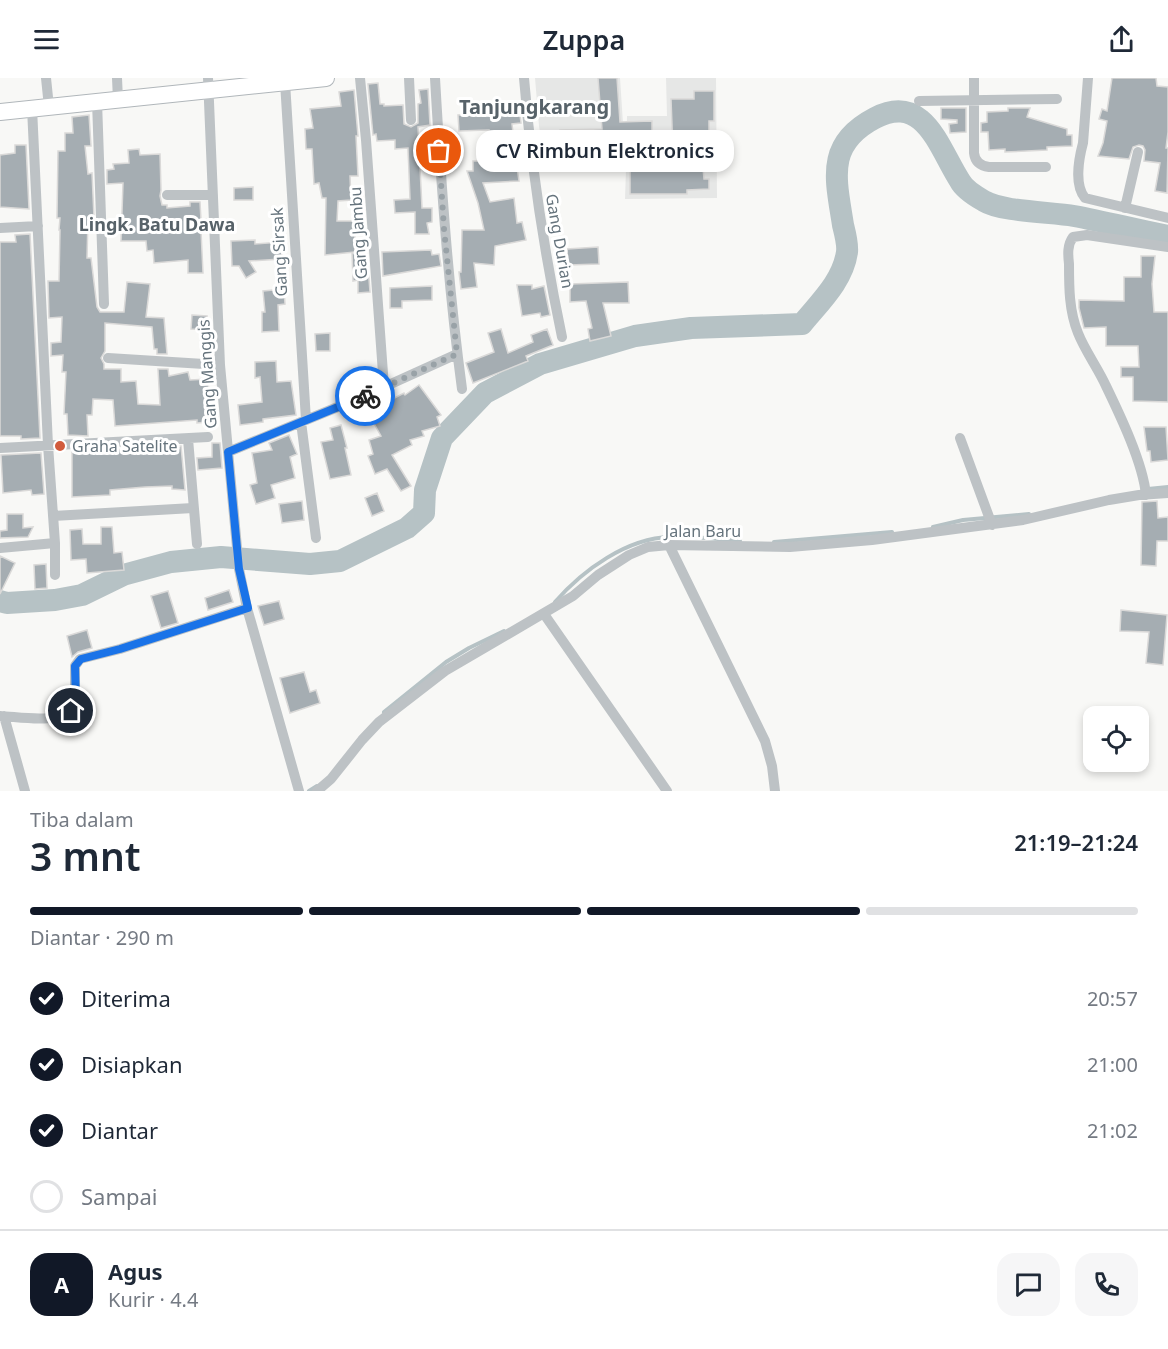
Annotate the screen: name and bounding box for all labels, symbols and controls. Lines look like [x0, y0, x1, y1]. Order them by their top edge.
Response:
text: Zuppa [543, 21, 625, 58]
icon: menu [30, 23, 63, 56]
icon: share [1105, 23, 1138, 56]
district label: Tanjungkarang [459, 93, 609, 120]
pin [413, 125, 464, 176]
callout: CV Rimbun Elektronics [475, 130, 733, 172]
icon: bag [422, 134, 455, 167]
text: CV Rimbun Elektronics [496, 137, 714, 164]
street label: Gang Jambu [344, 186, 372, 280]
street label: Gang Durian [541, 192, 579, 290]
street label: Gang Sirsak [266, 206, 292, 297]
district label: Lingk. Batu Dawa [79, 212, 235, 236]
street label: Gang Manggis [192, 319, 222, 429]
courier [335, 366, 395, 426]
icon: bike [349, 380, 382, 413]
place label: Graha Satelite [72, 435, 178, 457]
marker: Graha Satelite [53, 439, 67, 453]
street label: Jalan Baru [663, 520, 741, 542]
pin [45, 685, 96, 736]
icon: home [54, 694, 87, 727]
map controls [1083, 706, 1149, 772]
button: locate [1083, 706, 1149, 772]
text: Tiba dalam [30, 806, 134, 833]
text: 21:19–21:24 [1014, 827, 1138, 857]
text: 3 mnt [30, 829, 141, 882]
text: Diantar · 290 m [30, 924, 174, 951]
icon: check [30, 982, 63, 1015]
text: Diterima [81, 983, 171, 1013]
text: 20:57 [1087, 985, 1138, 1012]
icon: check [30, 1048, 63, 1081]
text: Disiapkan [81, 1049, 183, 1079]
text: 21:00 [1087, 1051, 1138, 1078]
icon: check [30, 1114, 63, 1147]
text: Diantar [81, 1115, 158, 1145]
text: 21:02 [1087, 1117, 1138, 1144]
text: Sampai [81, 1181, 158, 1211]
button: chat [997, 1253, 1060, 1316]
button: phone [1075, 1253, 1138, 1316]
text: Agus [108, 1256, 162, 1286]
text: A [54, 1269, 69, 1299]
text: Kurir · 4.4 [108, 1286, 198, 1313]

